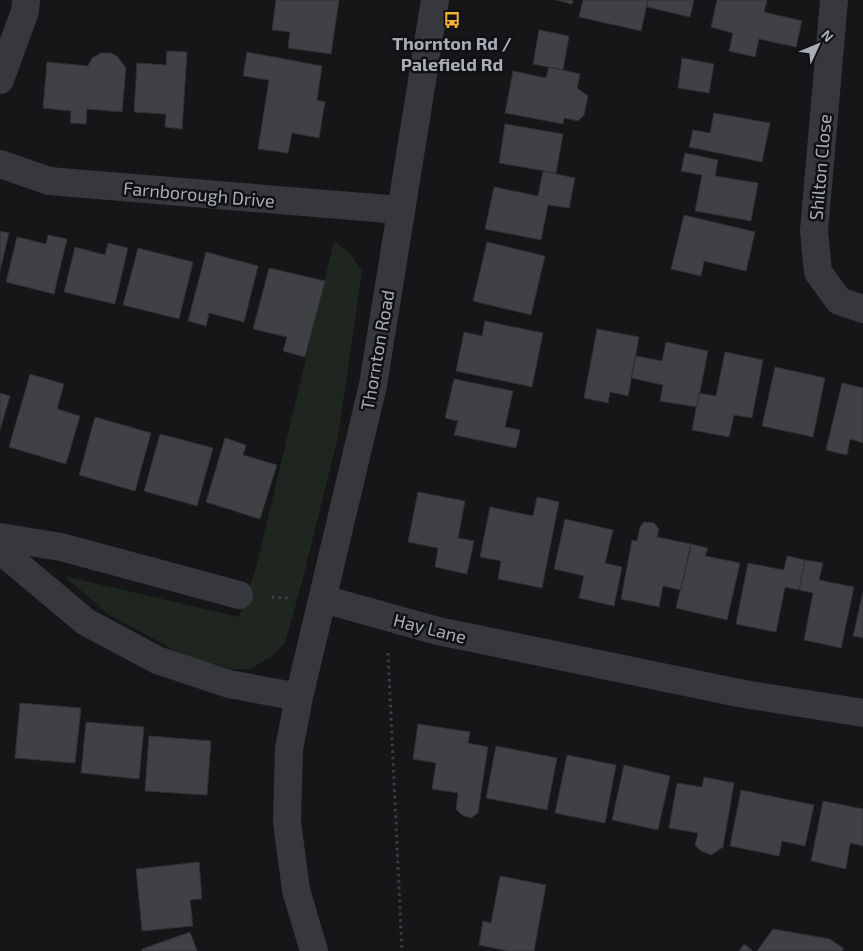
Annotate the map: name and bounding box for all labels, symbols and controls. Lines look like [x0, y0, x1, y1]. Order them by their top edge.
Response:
bus stop icon: Thornton Rd / Palefield Rd [442, 10, 462, 30]
north arrow [793, 20, 843, 70]
text: N [818, 26, 837, 45]
place label: Thornton Rd / Palefield Rd [392, 32, 512, 75]
street label: Shilton Close [804, 113, 836, 221]
street label: Farnborough Drive [122, 176, 276, 212]
street label: Thornton Road [356, 288, 398, 412]
street label: Hay Lane [391, 608, 469, 648]

